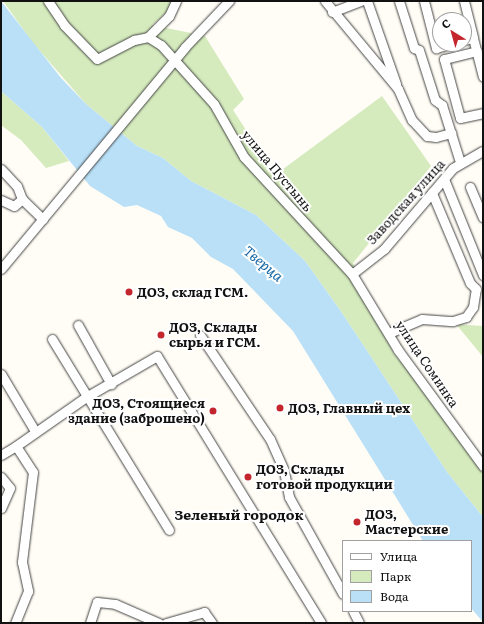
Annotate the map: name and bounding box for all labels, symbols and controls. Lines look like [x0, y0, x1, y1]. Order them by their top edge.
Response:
north arrow [432, 12, 472, 52]
text: С [437, 14, 453, 32]
street label: улица Пустынь [238, 127, 316, 215]
street label: Заводская улица [364, 156, 448, 248]
water label: Тверца [241, 242, 287, 284]
place label: ДОЗ, склад ГСМ. [137, 284, 248, 300]
marker: ДОЗ, склад ГСМ. [124, 287, 134, 297]
street label: улица Соминка [392, 318, 462, 410]
place label: ДОЗ, Склады сырья и ГСМ. [169, 320, 260, 351]
marker: ДОЗ, Склады сырья и ГСМ. [156, 330, 166, 340]
place label: ДОЗ, Стоящиеся здание (заброшено) [68, 396, 205, 427]
place label: ДОЗ, Главный цех [288, 400, 410, 416]
marker: ДОЗ, Главный цех [275, 403, 285, 413]
marker: ДОЗ, Стоящиеся здание (заброшено) [208, 406, 218, 416]
place label: ДОЗ, Склады готовой продукции [256, 462, 393, 493]
marker: ДОЗ, Склады готовой продукции [243, 472, 253, 482]
district label: Зеленый городок [175, 506, 303, 522]
place label: ДОЗ, Мастерские [365, 507, 448, 538]
marker: ДОЗ, Мастерские [352, 517, 362, 527]
legend [342, 540, 472, 612]
text: Улица [380, 547, 417, 565]
text: Парк [380, 567, 411, 585]
text: Вода [380, 587, 409, 605]

